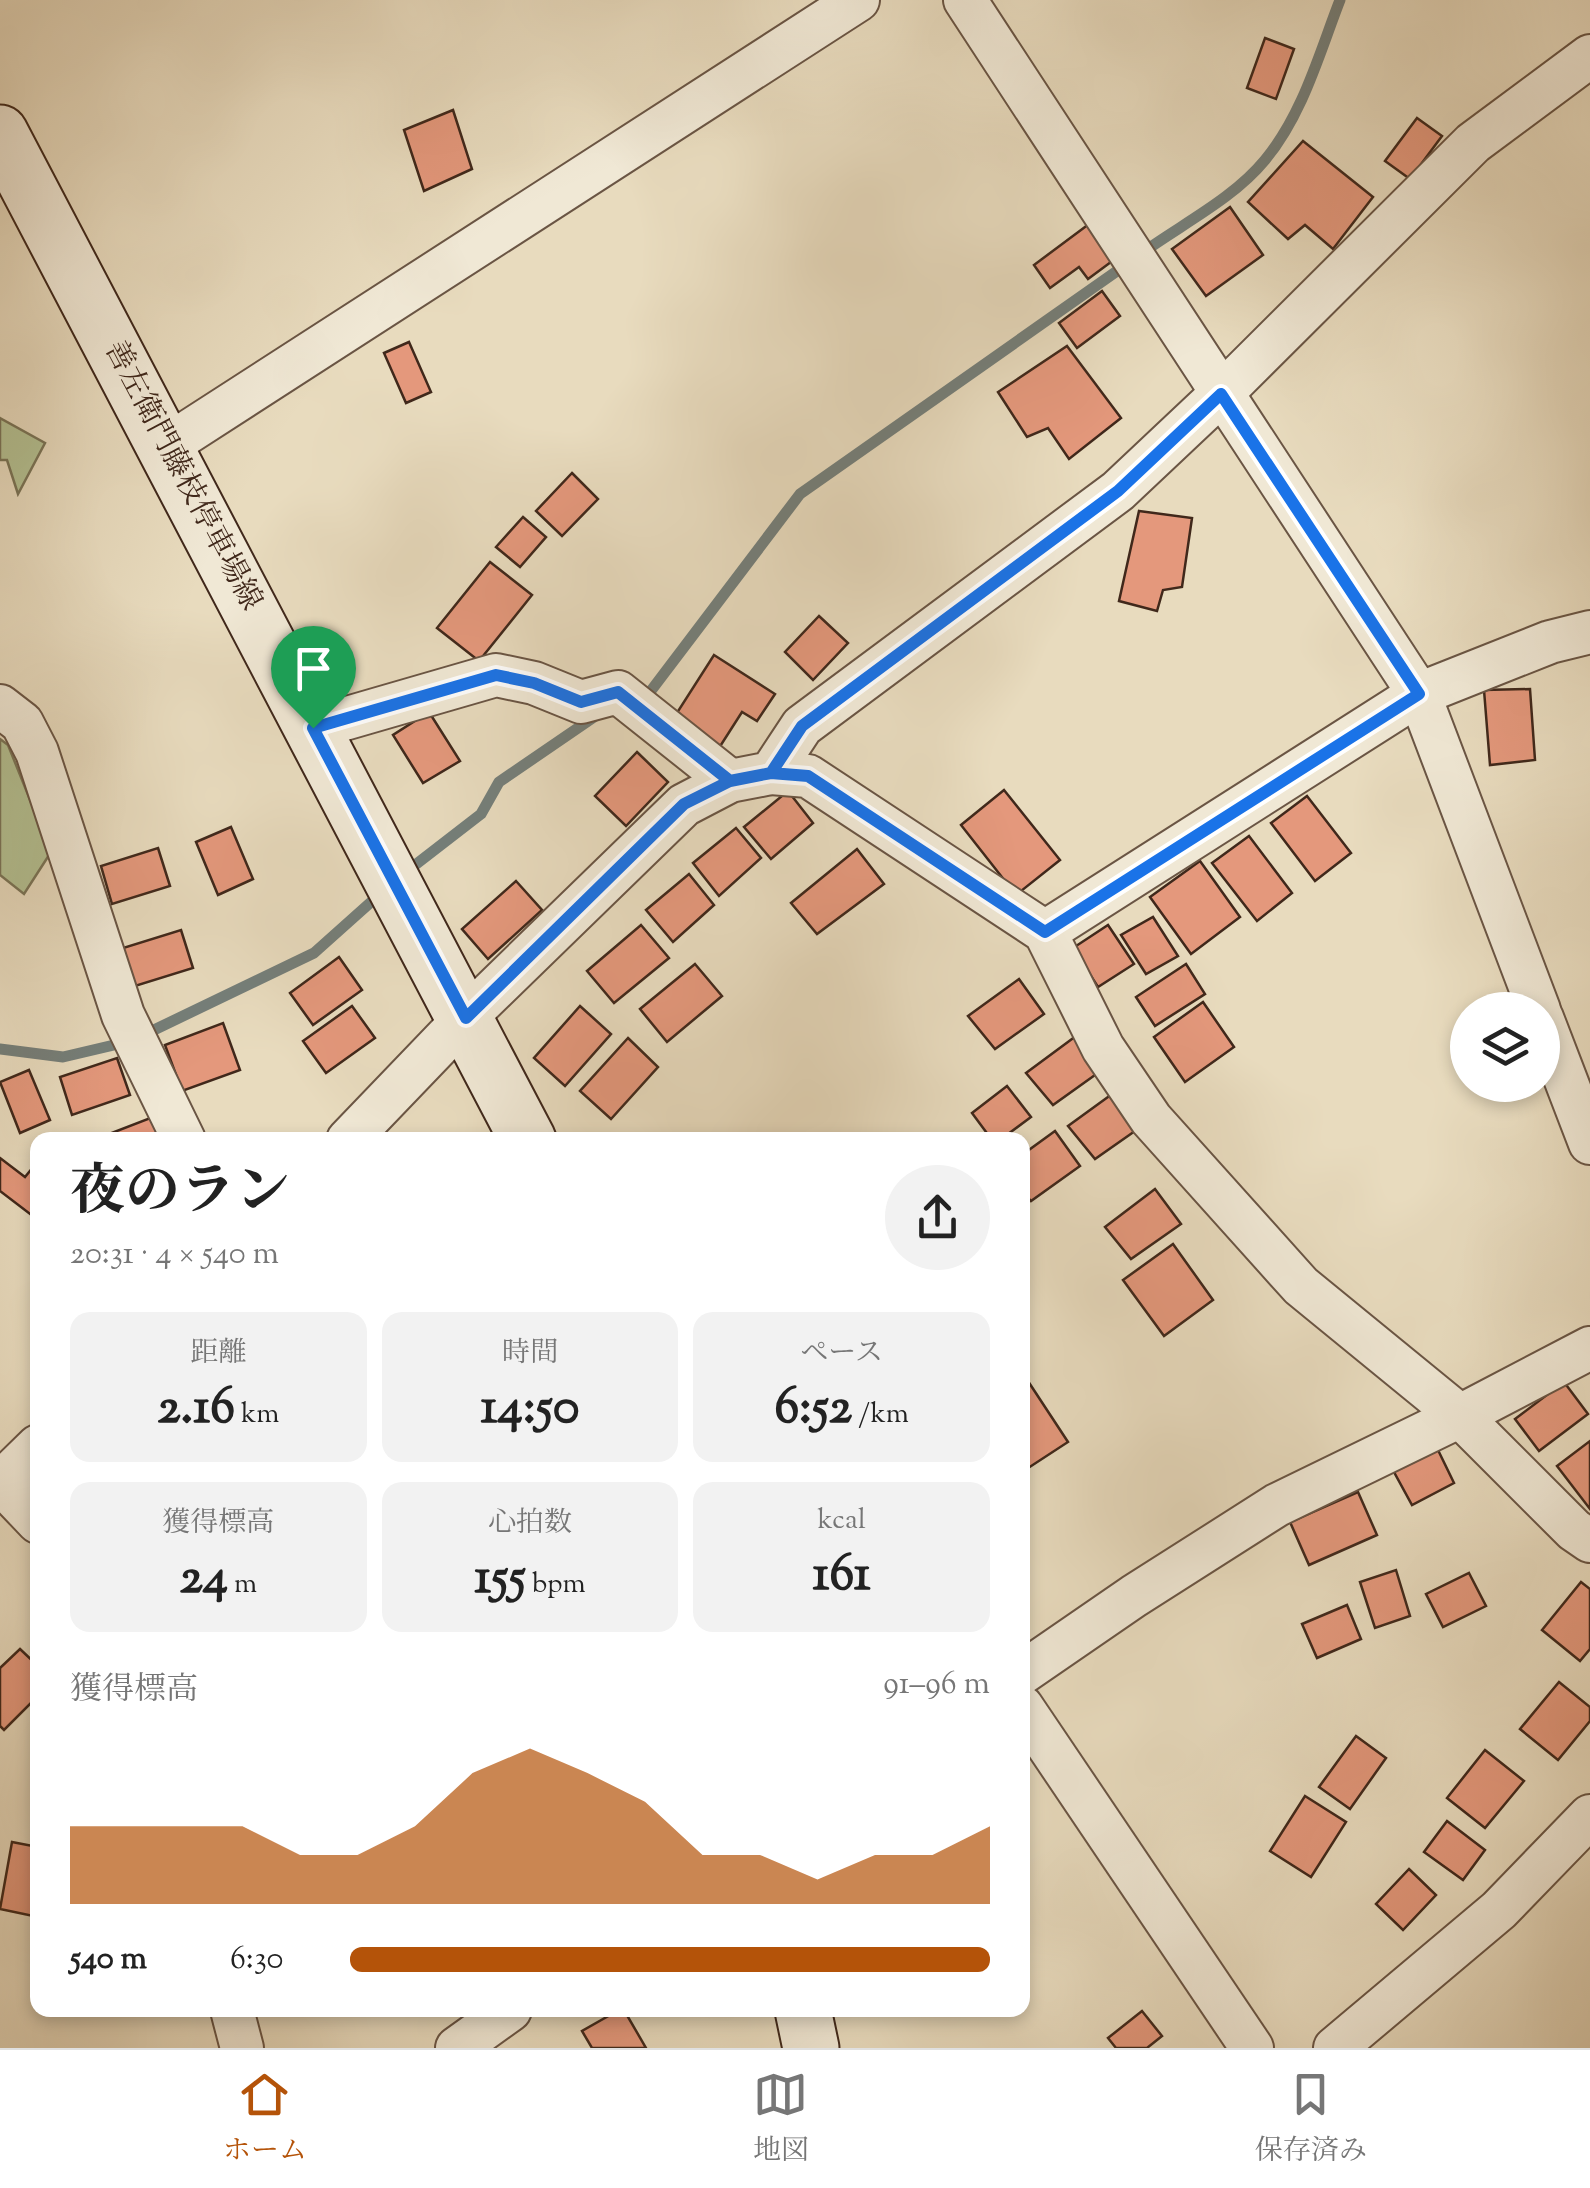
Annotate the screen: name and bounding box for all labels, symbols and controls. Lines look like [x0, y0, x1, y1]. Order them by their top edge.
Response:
street label: 善左衛門藤枝停車場線 [93, 333, 271, 619]
pin [271, 626, 356, 729]
icon: arrive [286, 641, 341, 696]
map controls [1450, 992, 1560, 1102]
button: layers [1450, 992, 1560, 1102]
text: 夜のラン [70, 1155, 290, 1234]
button: share [885, 1165, 990, 1270]
text: 20:31 · 4 × 540 m [70, 1232, 279, 1278]
text: 距離 [190, 1334, 246, 1374]
text: 時間 [502, 1334, 558, 1374]
text: ペース [800, 1334, 883, 1374]
text: 2.16 [157, 1374, 235, 1446]
text: 14:50 [481, 1374, 579, 1446]
text: 6:52 [774, 1374, 852, 1446]
text: km [235, 1395, 279, 1435]
text: /km [852, 1395, 909, 1435]
text: kcal [818, 1501, 866, 1541]
text: 獲得標高 [162, 1504, 274, 1544]
text: 心拍数 [488, 1504, 572, 1544]
text: 161 [812, 1541, 871, 1613]
text: 24 [179, 1544, 228, 1616]
text: 155 [474, 1544, 526, 1616]
text: m [228, 1565, 257, 1605]
text: bpm [526, 1565, 586, 1605]
text: 91–96 m [883, 1662, 990, 1708]
text: 獲得標高 [70, 1668, 198, 1714]
text: 540 m [70, 1937, 147, 1983]
text: 6:30 [230, 1937, 283, 1983]
tab: ホーム [223, 2067, 307, 2172]
tab: 地図 [753, 2067, 809, 2172]
tab: 保存済み [1255, 2067, 1367, 2172]

